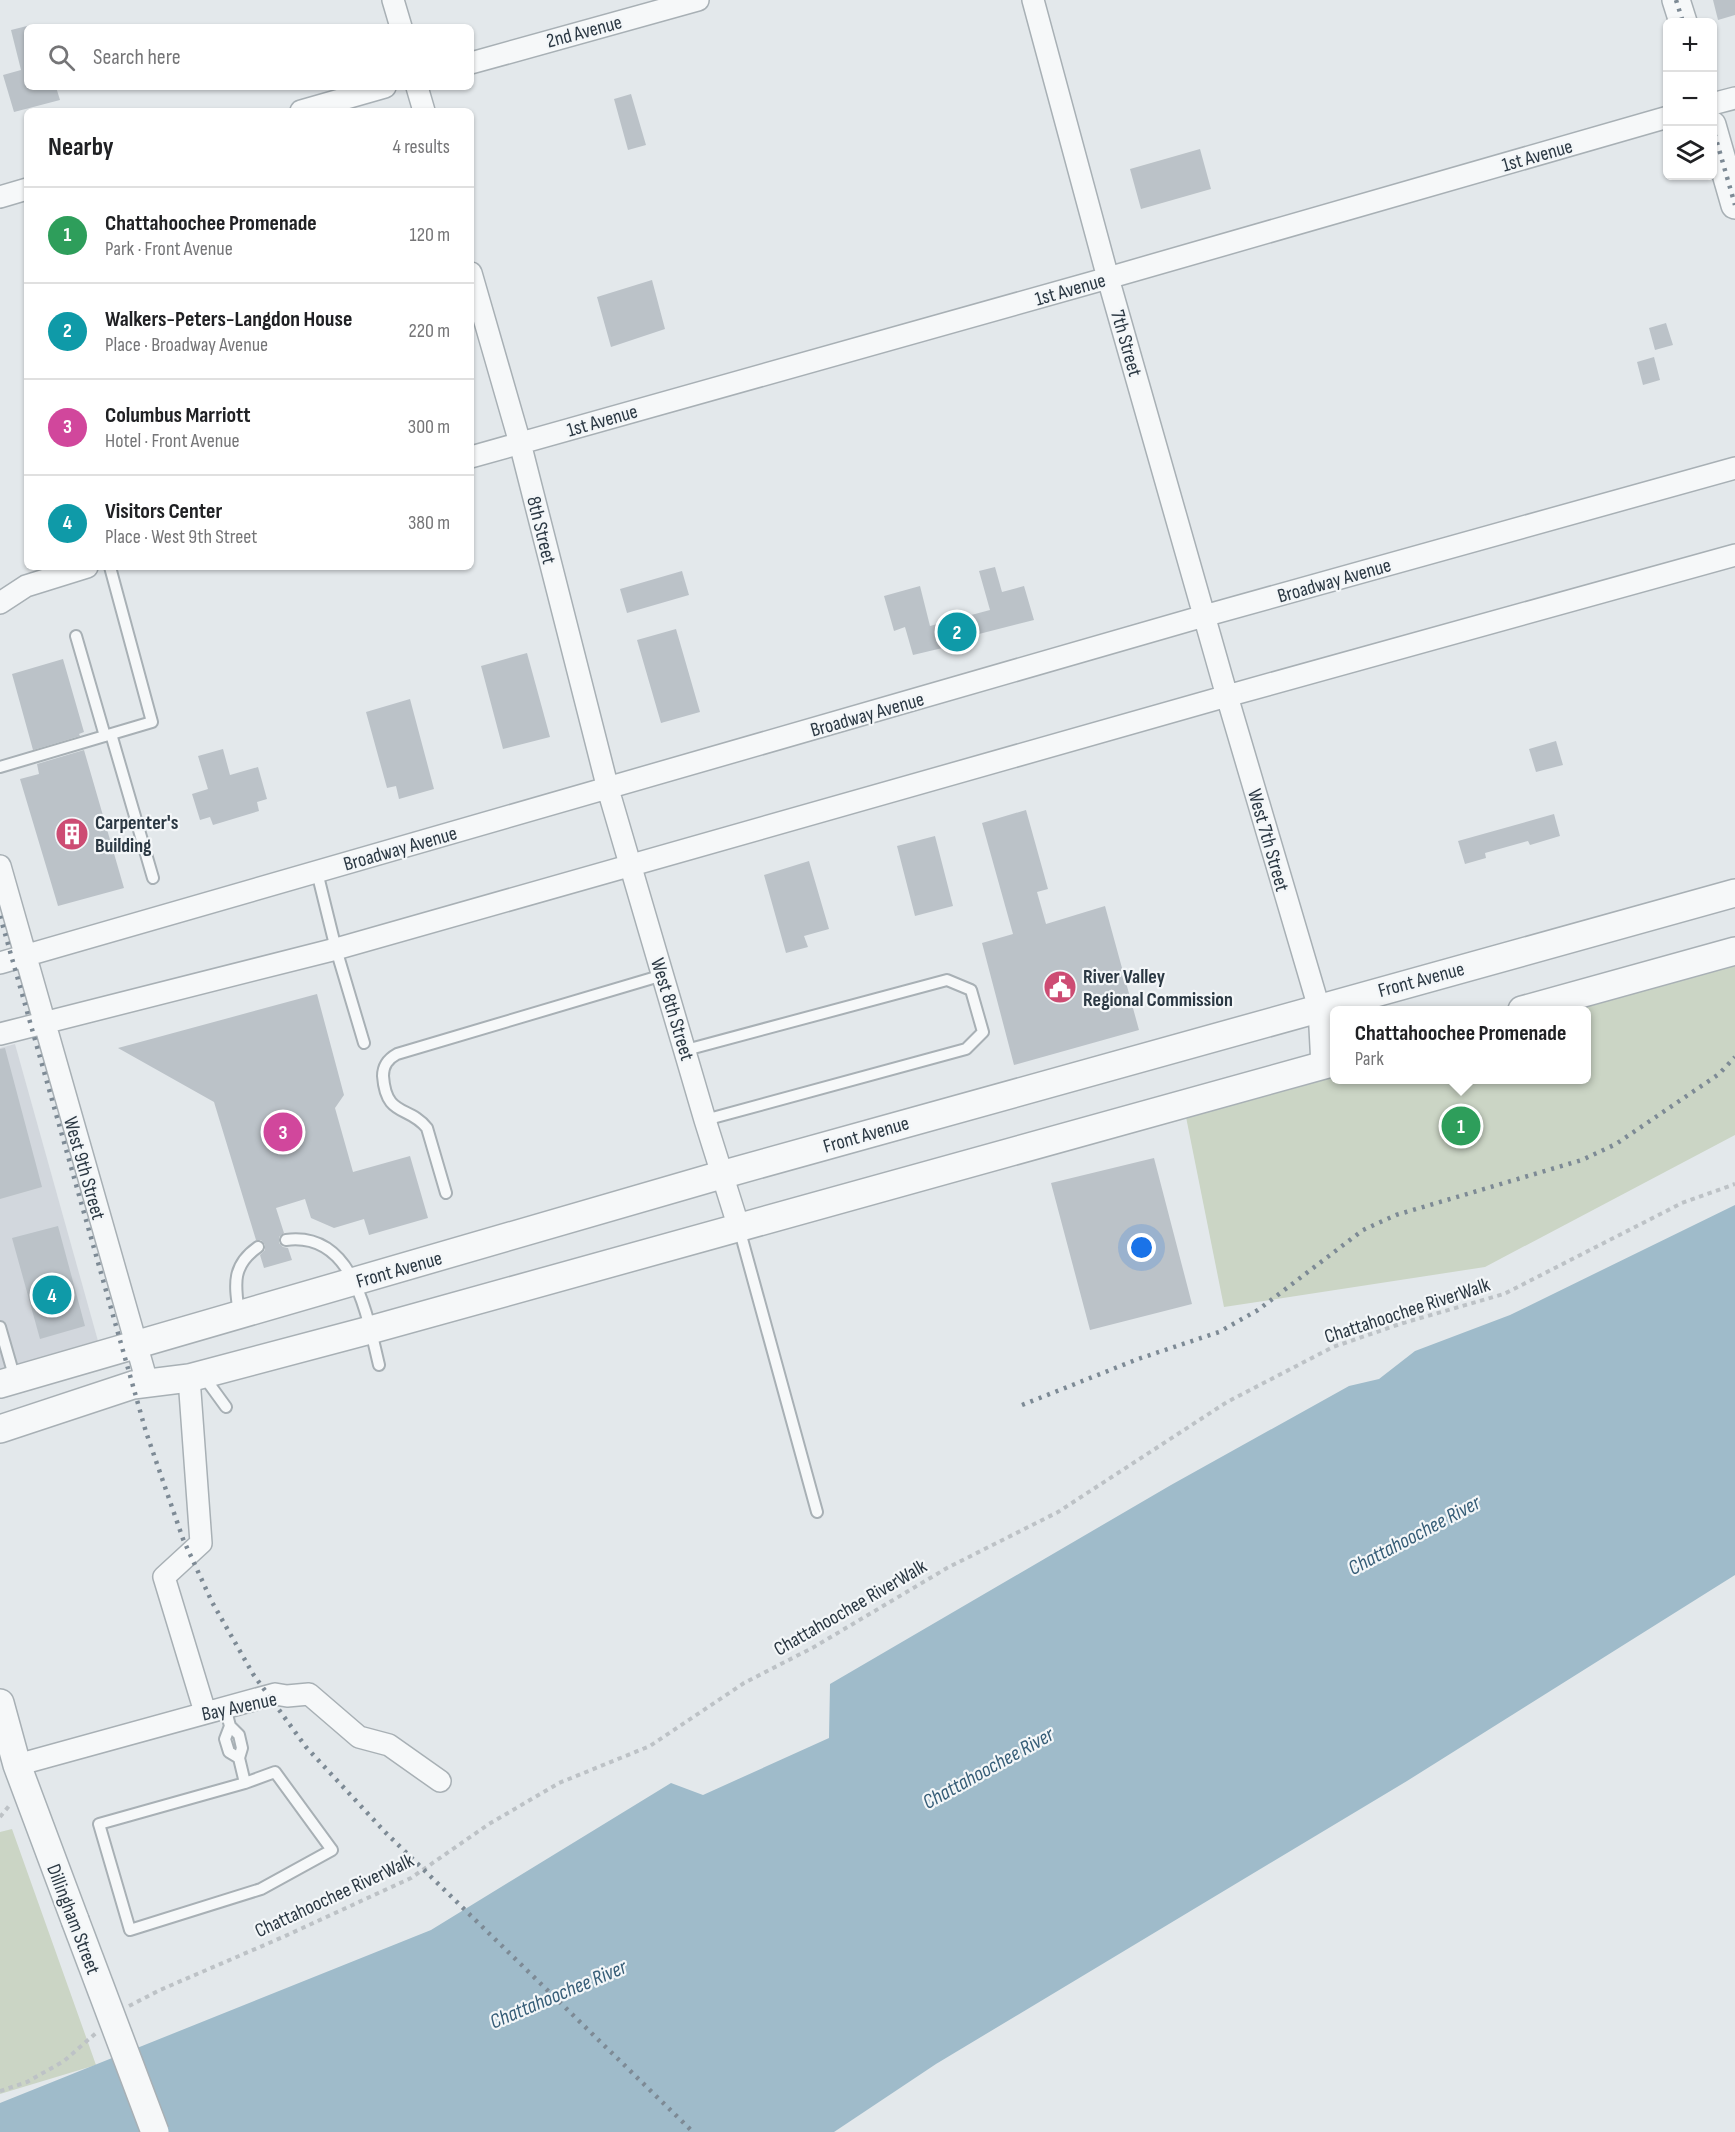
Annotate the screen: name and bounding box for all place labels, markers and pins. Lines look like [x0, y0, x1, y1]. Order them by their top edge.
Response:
pin: 2 [938, 610, 976, 654]
place label: Carpenter's Building [95, 811, 179, 858]
building icon: Carpenter's Building [54, 816, 90, 852]
place label: River Valley Regional Commission [1083, 965, 1233, 1012]
public building icon: River Valley Regional Commission [1042, 969, 1078, 1005]
pin: 1 [1442, 1104, 1480, 1148]
pin: 3 [264, 1110, 302, 1154]
pin: 4 [32, 1272, 72, 1318]

